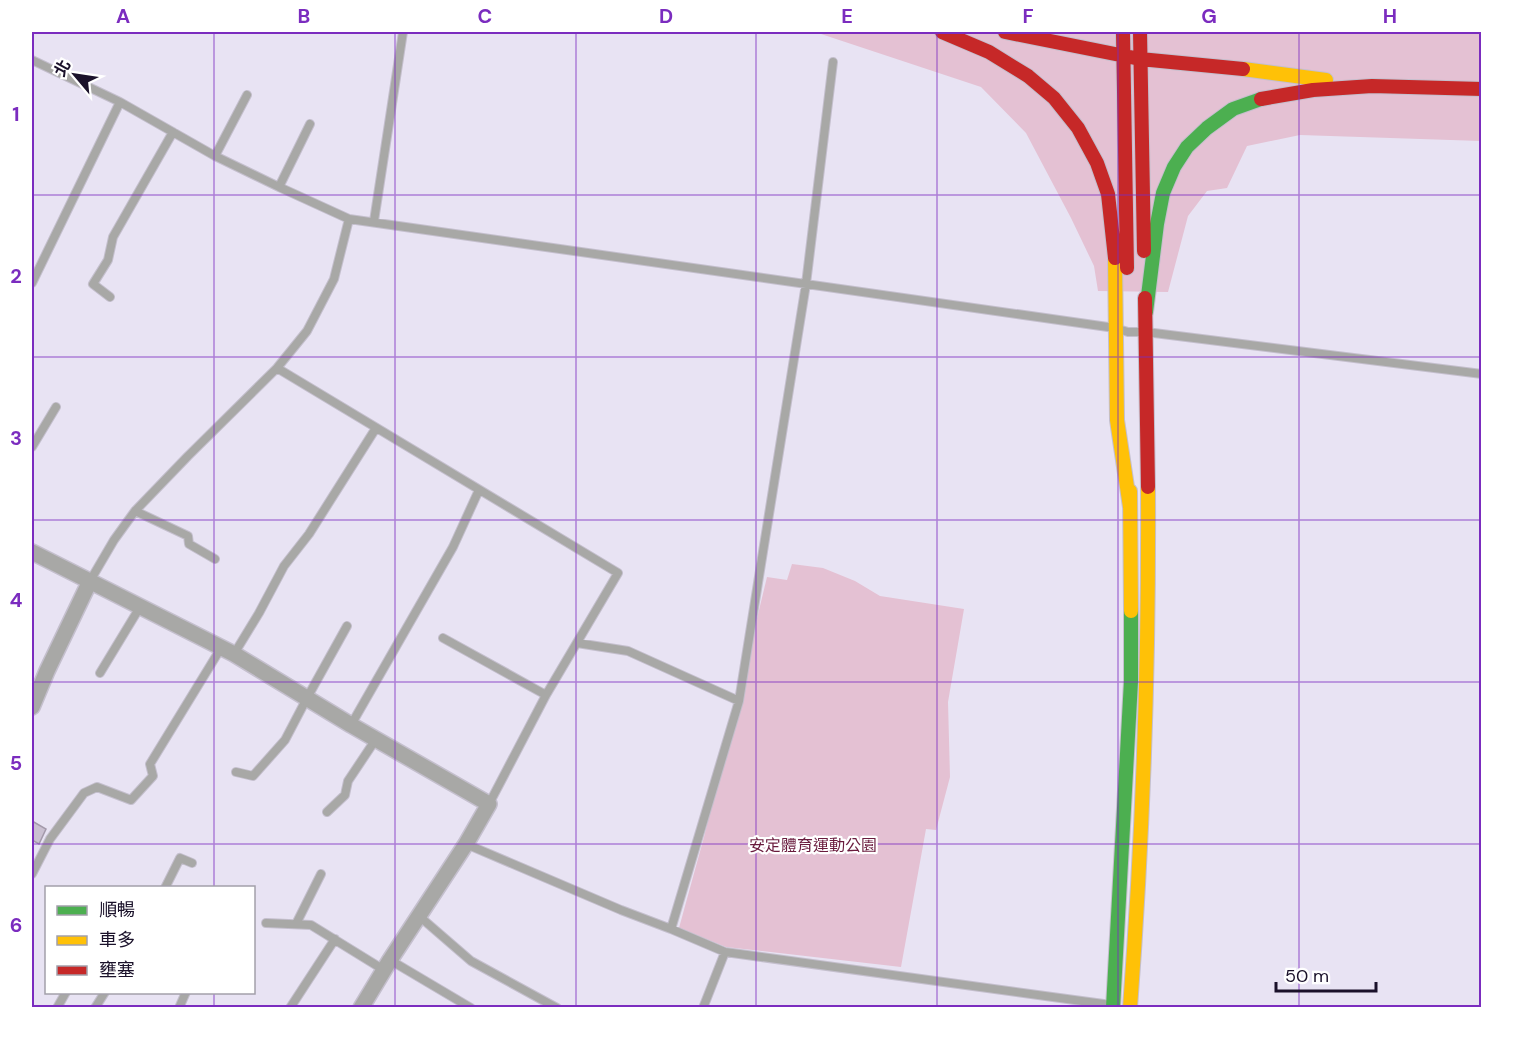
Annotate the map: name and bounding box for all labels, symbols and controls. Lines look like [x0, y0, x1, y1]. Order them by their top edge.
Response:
text: A [116, 3, 130, 29]
text: B [298, 3, 310, 29]
text: C [478, 3, 492, 29]
text: D [659, 3, 673, 29]
text: E [841, 3, 853, 29]
text: F [1022, 3, 1034, 29]
text: G [1201, 3, 1217, 29]
text: H [1383, 3, 1397, 29]
north arrow [45, 45, 105, 105]
text: 北 [49, 56, 75, 80]
text: 1 [12, 101, 20, 127]
text: 2 [10, 263, 22, 289]
text: 3 [10, 425, 22, 451]
text: 4 [10, 587, 23, 613]
text: 5 [10, 750, 22, 776]
park label: 安定體育運動公園 [749, 835, 877, 856]
legend [45, 886, 255, 994]
text: 順暢 [99, 898, 135, 922]
text: 6 [10, 912, 22, 938]
text: 車多 [99, 928, 135, 952]
scale bar [1276, 955, 1376, 993]
text: 壅塞 [99, 958, 135, 982]
text: 50 m [1285, 964, 1329, 988]

